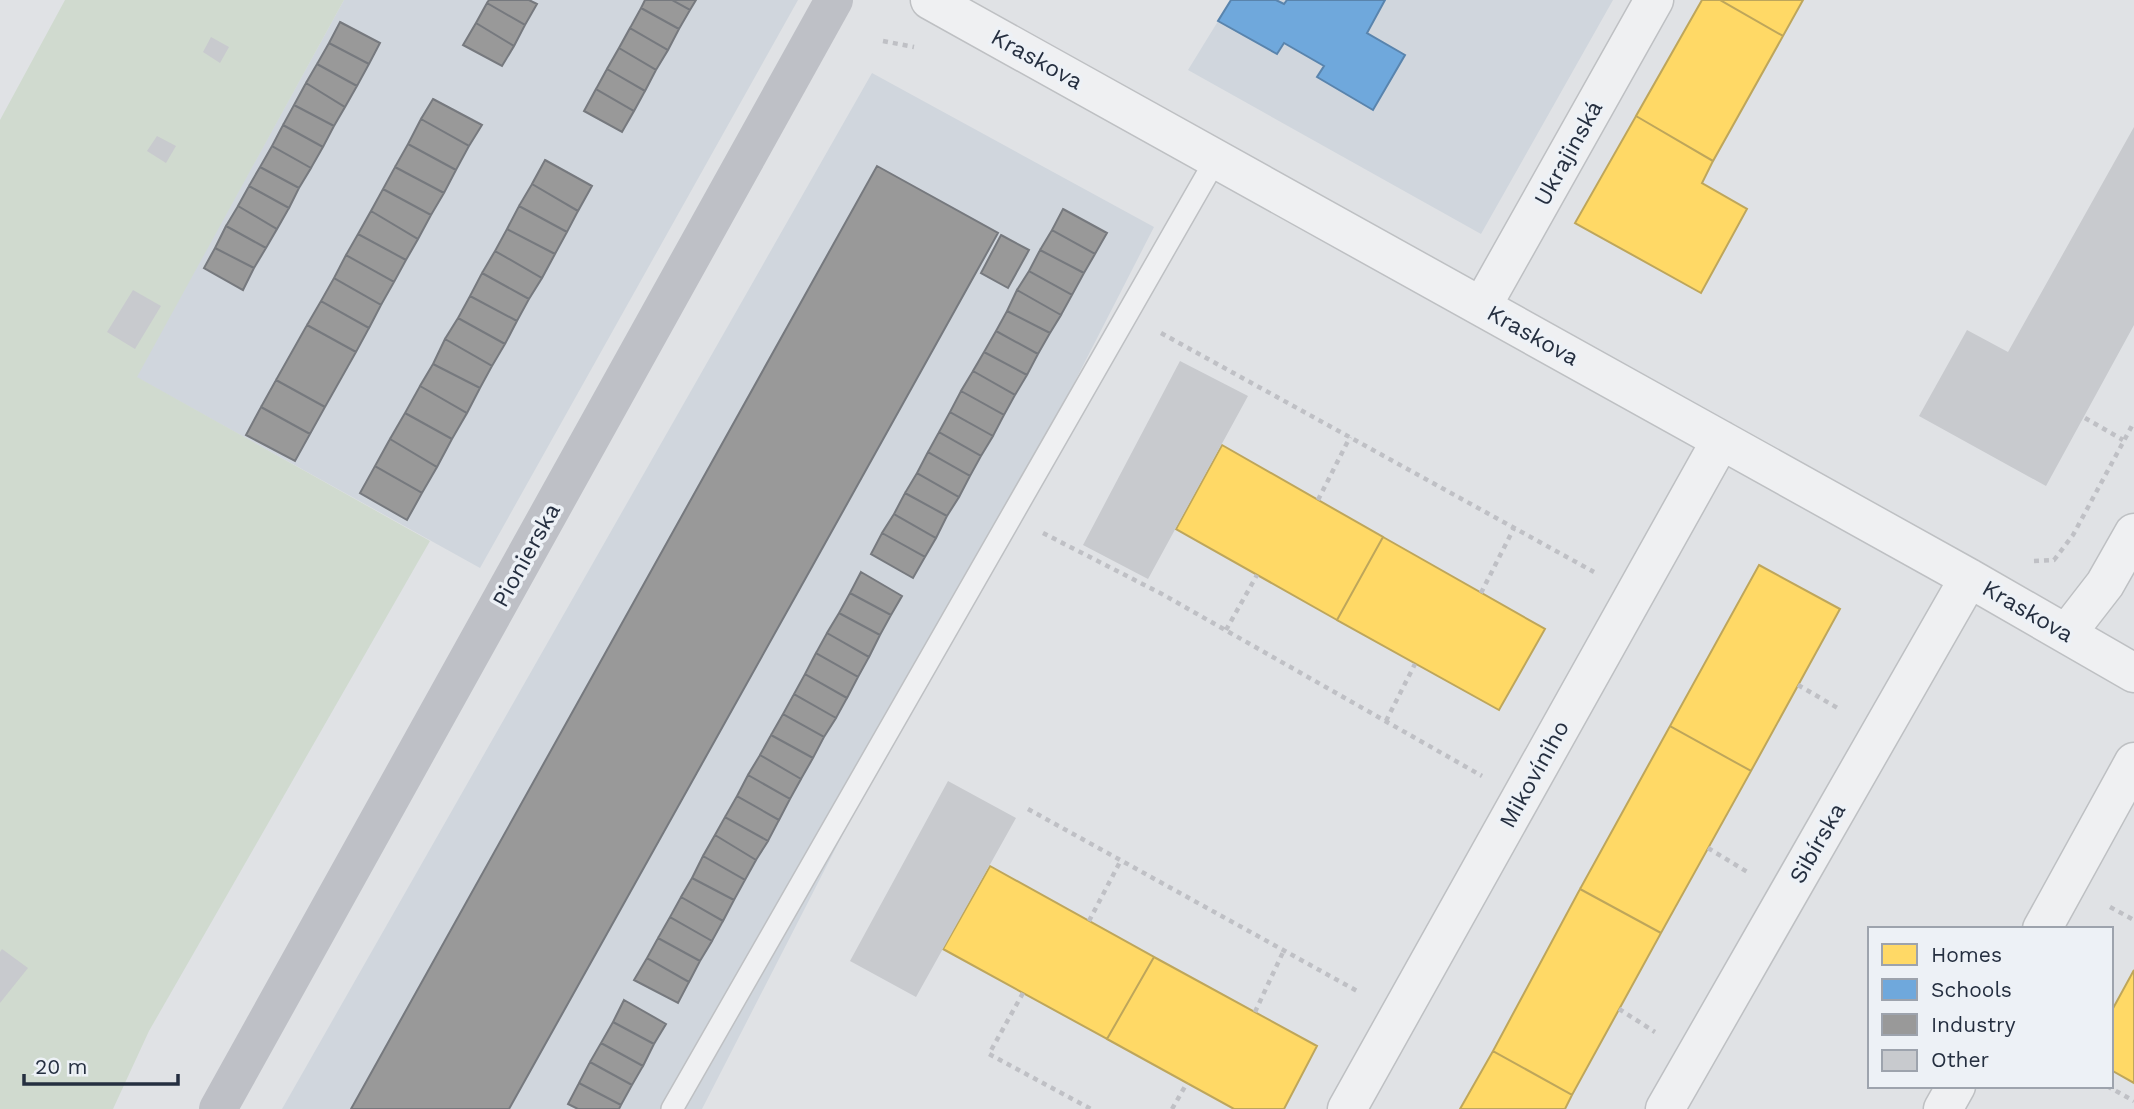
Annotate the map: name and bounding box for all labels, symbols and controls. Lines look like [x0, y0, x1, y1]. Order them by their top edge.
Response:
street label: Kraskova [986, 23, 1087, 96]
street label: Ukrajinská [1529, 96, 1608, 210]
street label: Kraskova [1482, 299, 1583, 372]
street label: Pionierska [487, 499, 566, 612]
street label: Kraskova [1978, 575, 2078, 648]
street label: Mikovíniho [1494, 716, 1575, 833]
street label: Sibírska [1784, 798, 1851, 888]
legend [1868, 927, 2113, 1088]
text: Homes [1931, 942, 2002, 967]
text: Schools [1931, 977, 2012, 1002]
text: Industry [1931, 1012, 2016, 1037]
scale bar [24, 1042, 178, 1086]
text: Other [1931, 1047, 1990, 1072]
text: 20 m [35, 1054, 87, 1079]

